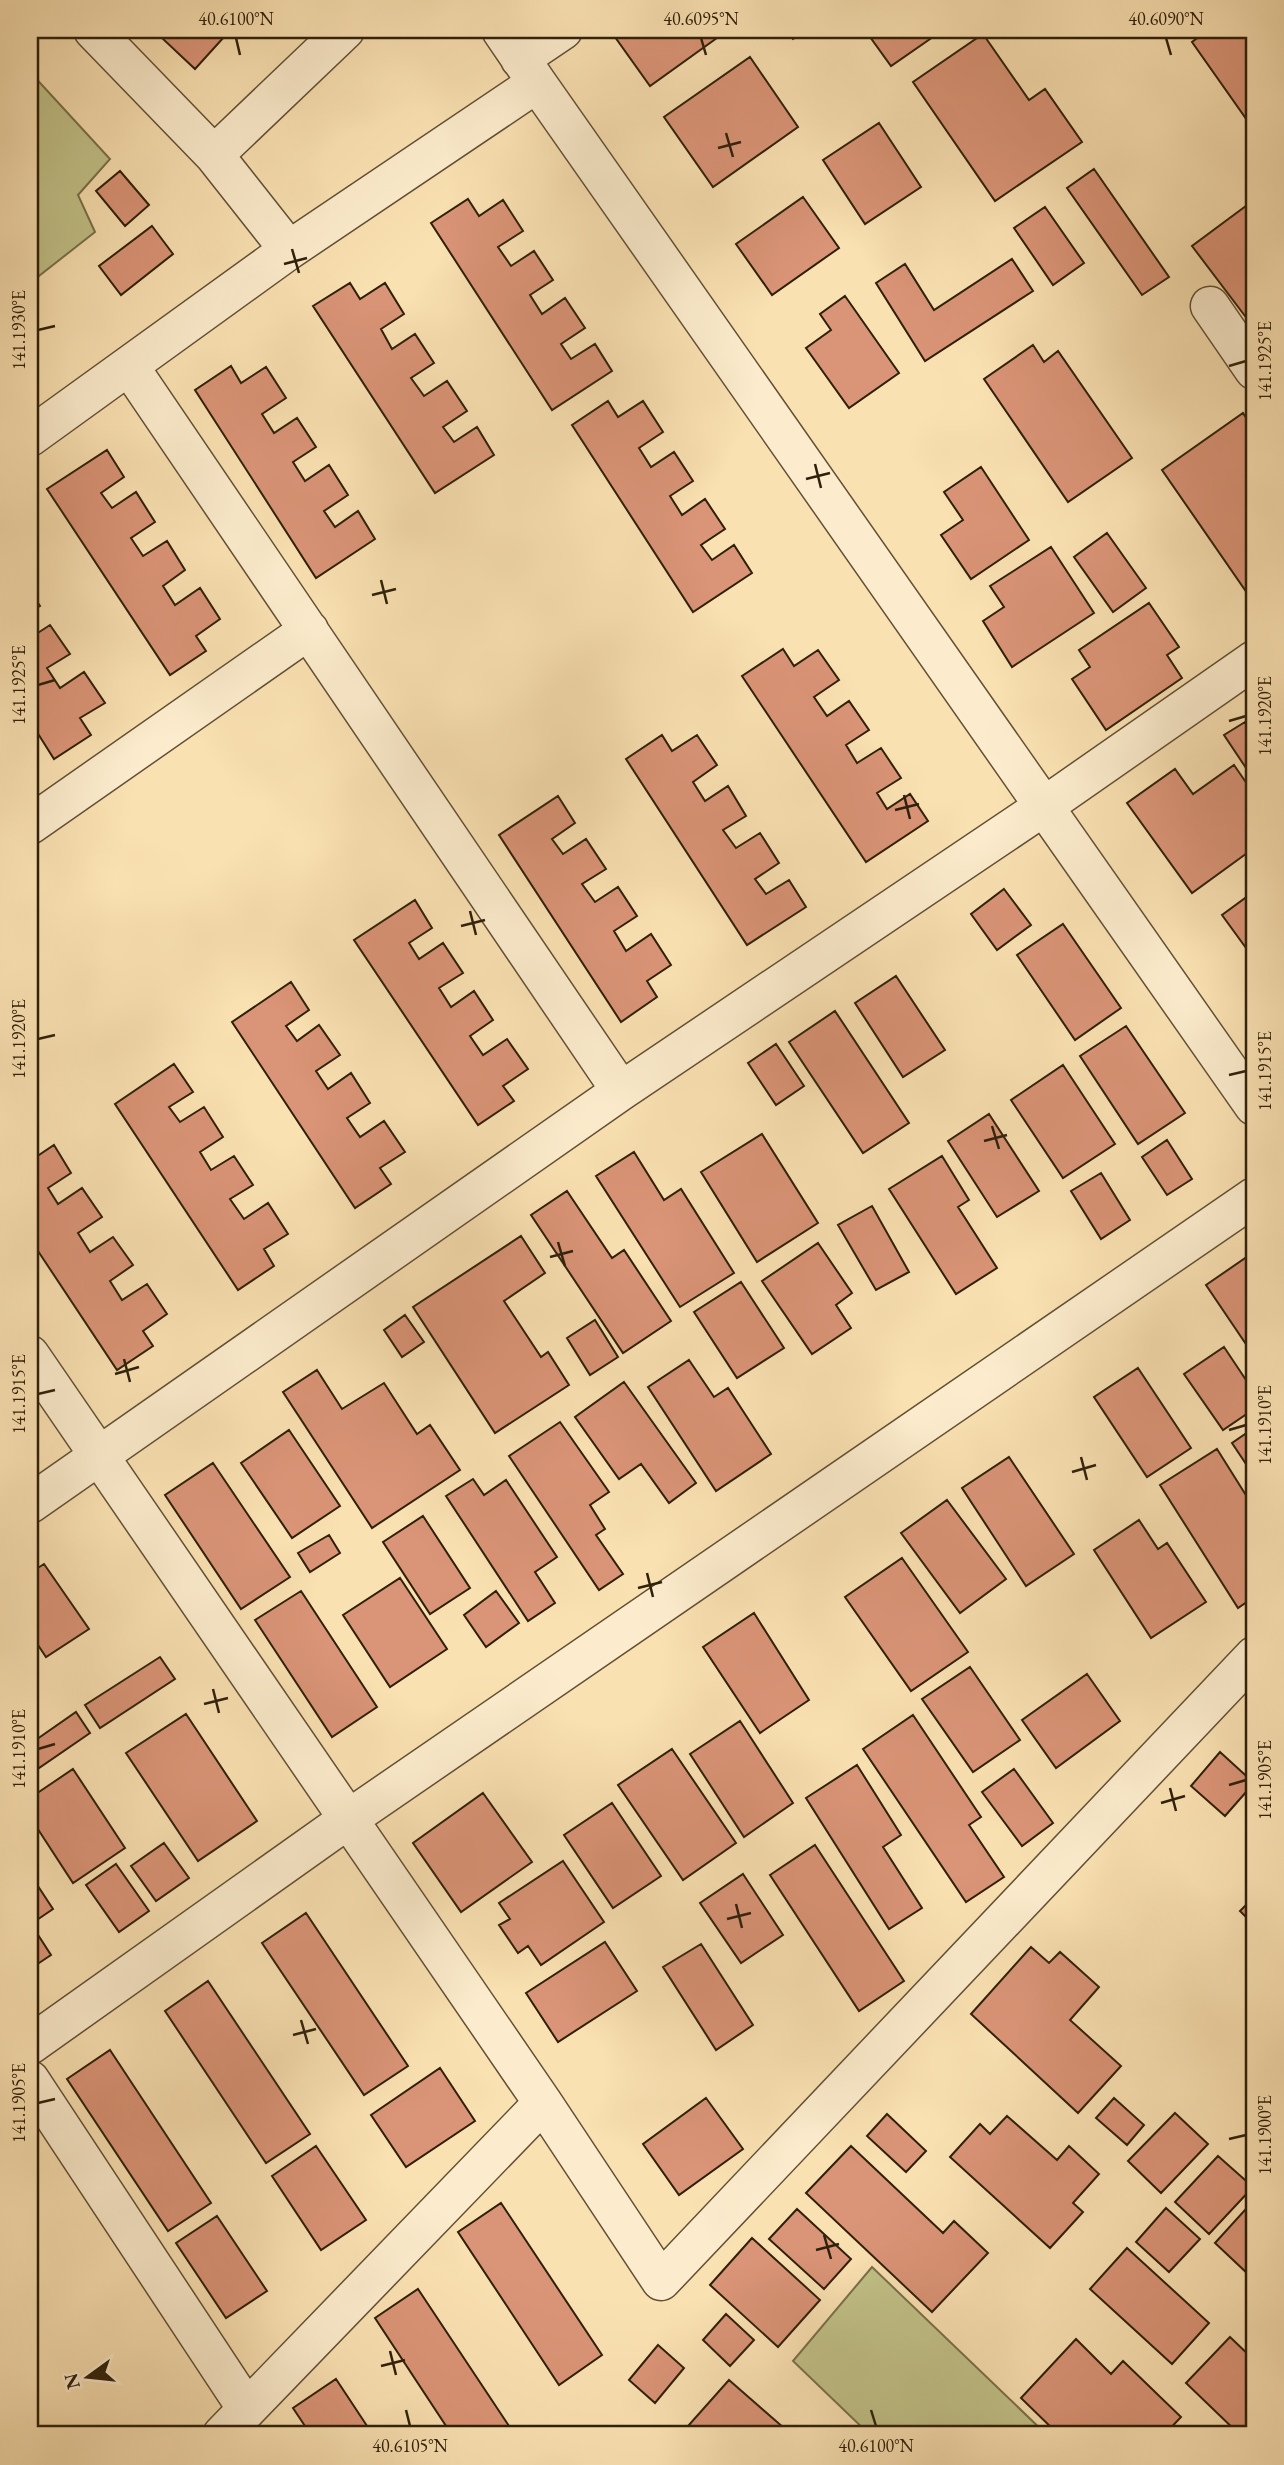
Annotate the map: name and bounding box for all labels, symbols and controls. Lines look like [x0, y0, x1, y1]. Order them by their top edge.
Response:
text: 40.6100°N [198, 7, 274, 30]
text: 40.6095°N [663, 7, 739, 30]
text: 40.6090°N [1128, 7, 1204, 30]
text: 141.1930°E [7, 290, 30, 370]
text: 141.1925°E [1253, 321, 1276, 401]
text: 141.1925°E [7, 645, 30, 725]
text: 141.1920°E [1253, 676, 1276, 756]
text: 141.1920°E [7, 999, 30, 1079]
text: 141.1915°E [1253, 1031, 1276, 1111]
text: 141.1915°E [7, 1354, 30, 1434]
text: 141.1910°E [1253, 1385, 1276, 1465]
text: 141.1910°E [7, 1709, 30, 1789]
text: 141.1905°E [1253, 1740, 1276, 1820]
text: 141.1905°E [7, 2063, 30, 2143]
text: 141.1900°E [1253, 2095, 1276, 2175]
north arrow [52, 2342, 122, 2412]
text: N [58, 2370, 86, 2392]
text: 40.6105°N [372, 2434, 448, 2457]
text: 40.6100°N [838, 2434, 914, 2457]

